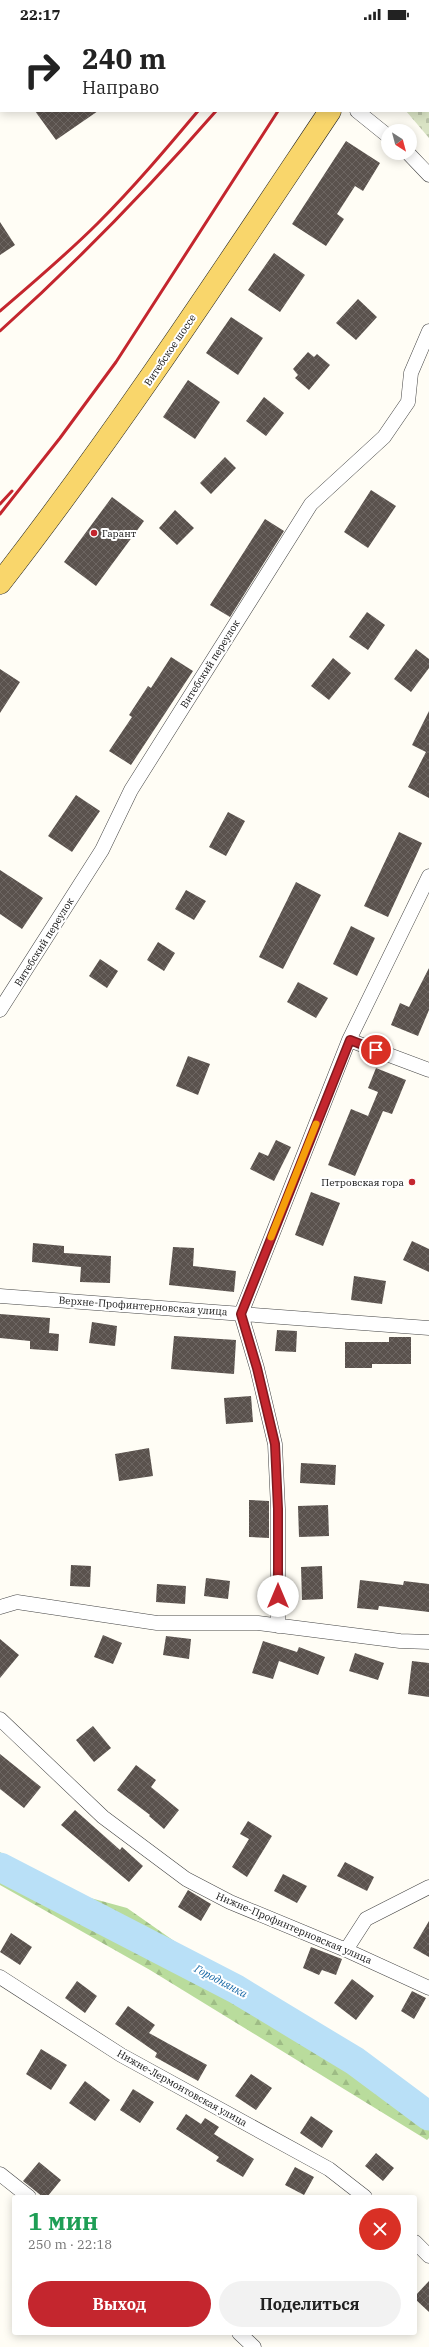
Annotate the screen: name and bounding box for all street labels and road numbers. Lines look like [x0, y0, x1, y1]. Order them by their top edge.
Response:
street label: Витебское шоссе [141, 312, 199, 388]
street label: Витебский переулок [177, 617, 243, 711]
street label: Витебский переулок [11, 895, 77, 989]
street label: Верхне-Профинтерновская улица [58, 1294, 228, 1318]
street label: Нижне-Профинтерновская улица [214, 1889, 374, 1967]
street label: Нижне-Лермонтовская улица [115, 2047, 250, 2130]

